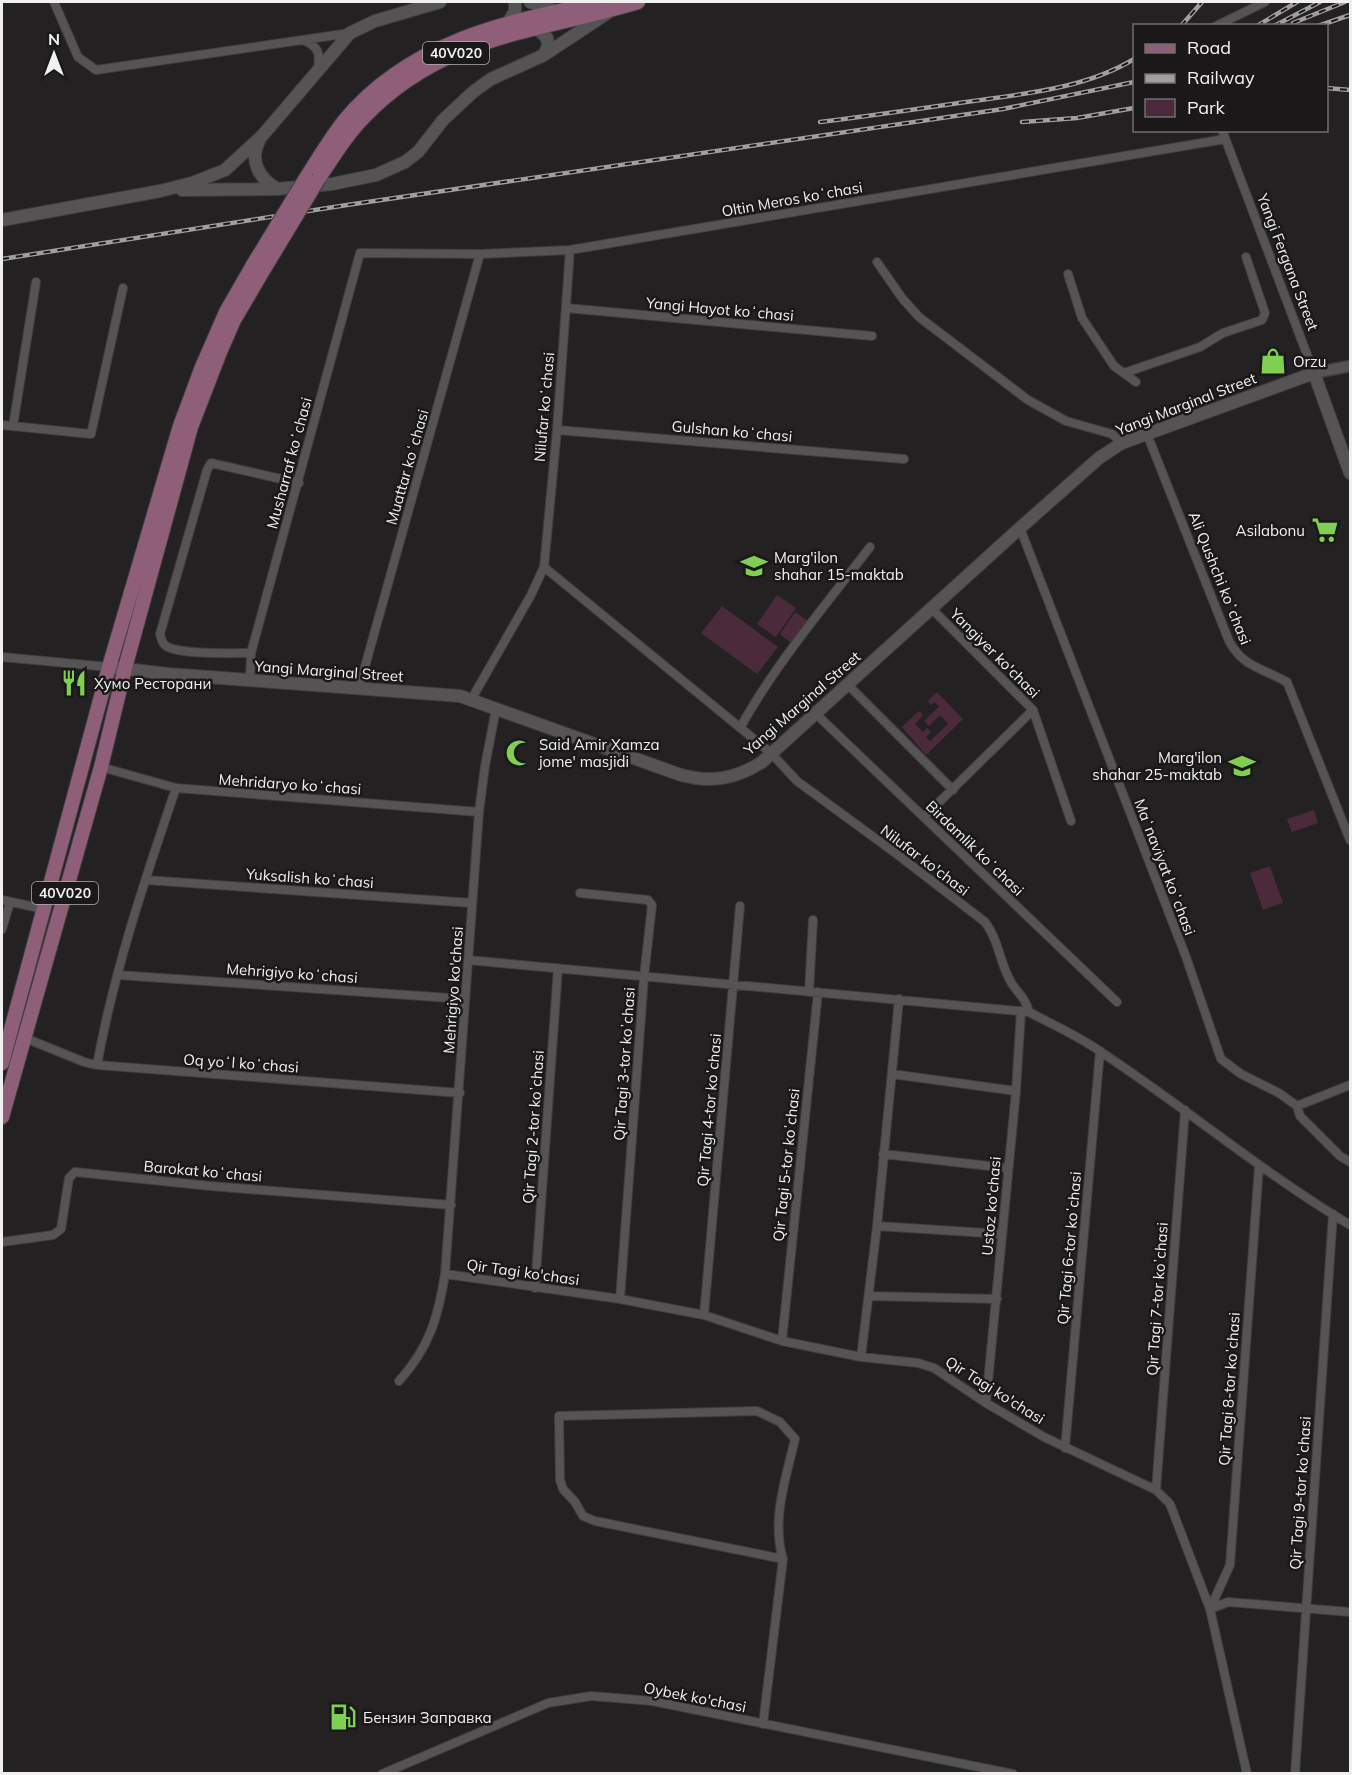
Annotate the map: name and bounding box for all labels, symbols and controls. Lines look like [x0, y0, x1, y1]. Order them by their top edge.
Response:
north arrow [24, 24, 84, 84]
legend [1133, 24, 1328, 132]
text: N [48, 29, 60, 49]
text: Road [1187, 36, 1231, 59]
road number: 40V020 [423, 42, 489, 64]
text: Railway [1187, 66, 1255, 89]
text: Park [1187, 96, 1226, 119]
street label: Oltin Meros koʻchasi [720, 177, 864, 221]
street label: Yangi Fergana Street [1253, 190, 1323, 333]
street label: Yangi Hayot koʻchasi [644, 293, 795, 325]
shop icon: Orzu [1258, 346, 1288, 376]
street label: Nilufar koʻchasi [530, 351, 558, 463]
place label: Orzu [1293, 352, 1327, 371]
street label: Yangi Marginal Street [1112, 368, 1259, 440]
street label: Musharraf koʻchasi [262, 395, 316, 531]
street label: Muattar koʻchasi [381, 407, 433, 527]
street label: Gulshan koʻchasi [671, 416, 793, 446]
street label: Ali Qushchi koʻchasi [1185, 509, 1255, 647]
supermarket icon: Asilabonu [1310, 515, 1340, 545]
place label: Asilabonu [1235, 521, 1305, 540]
place label: Marg'ilon shahar 15-maktab [774, 548, 904, 584]
school or university icon: Marg'ilon shahar 15-maktab [739, 551, 769, 581]
street label: Yangiyer ko'chasi [945, 603, 1044, 702]
street label: Yangi Marginal Street [739, 647, 864, 760]
street label: Yangi Marginal Street [253, 656, 404, 686]
restaurant icon: Хумо Ресторани [59, 668, 89, 698]
place label: Хумо Ресторани [94, 674, 211, 693]
place label: Said Amir Xamza jome' masjidi [538, 735, 660, 771]
mosque icon: Said Amir Xamza jome' masjidi [504, 738, 534, 768]
place label: Marg'ilon shahar 25-maktab [1092, 748, 1222, 784]
school or university icon: Marg'ilon shahar 25-maktab [1227, 751, 1257, 781]
street label: Mehridaryo koʻchasi [218, 770, 362, 798]
street label: Birdamlik koʻchasi [922, 796, 1028, 900]
street label: Maʻnaviyat koʻchasi [1130, 796, 1200, 938]
street label: Nilufar ko'chasi [877, 821, 973, 899]
street label: Yuksalish koʻchasi [245, 864, 374, 892]
road number: 40V020 [32, 882, 98, 904]
street label: Mehrigiyo ko'chasi [439, 926, 467, 1054]
street label: Mehrigiyo koʻchasi [226, 959, 358, 987]
street label: Qir Tagi 3-tor koʼchasi [609, 987, 639, 1141]
street label: Qir Tagi 4-tor koʼchasi [693, 1033, 725, 1187]
street label: Oq yoʻl koʻchasi [183, 1049, 299, 1077]
street label: Qir Tagi 2-tor koʼchasi [518, 1050, 548, 1204]
street label: Qir Tagi 5-tor koʼchasi [769, 1088, 803, 1242]
street label: Barokat koʻchasi [143, 1156, 263, 1186]
street label: Ustoz ko'chasi [977, 1156, 1005, 1256]
street label: Qir Tagi 6-tor koʼchasi [1053, 1171, 1085, 1325]
street label: Qir Tagi 7-tor koʼchasi [1142, 1222, 1172, 1376]
street label: Qir Tagi ko'chasi [465, 1255, 581, 1289]
street label: Qir Tagi 8-tor koʼchasi [1214, 1312, 1244, 1466]
street label: Qir Tagi ko'chasi [942, 1352, 1048, 1428]
street label: Qir Tagi 9-tor koʼchasi [1285, 1416, 1315, 1570]
street label: Oybek ko'chasi [642, 1678, 748, 1716]
fuel station icon: Бензин Заправка [328, 1702, 358, 1732]
place label: Бензин Заправка [363, 1708, 492, 1727]

